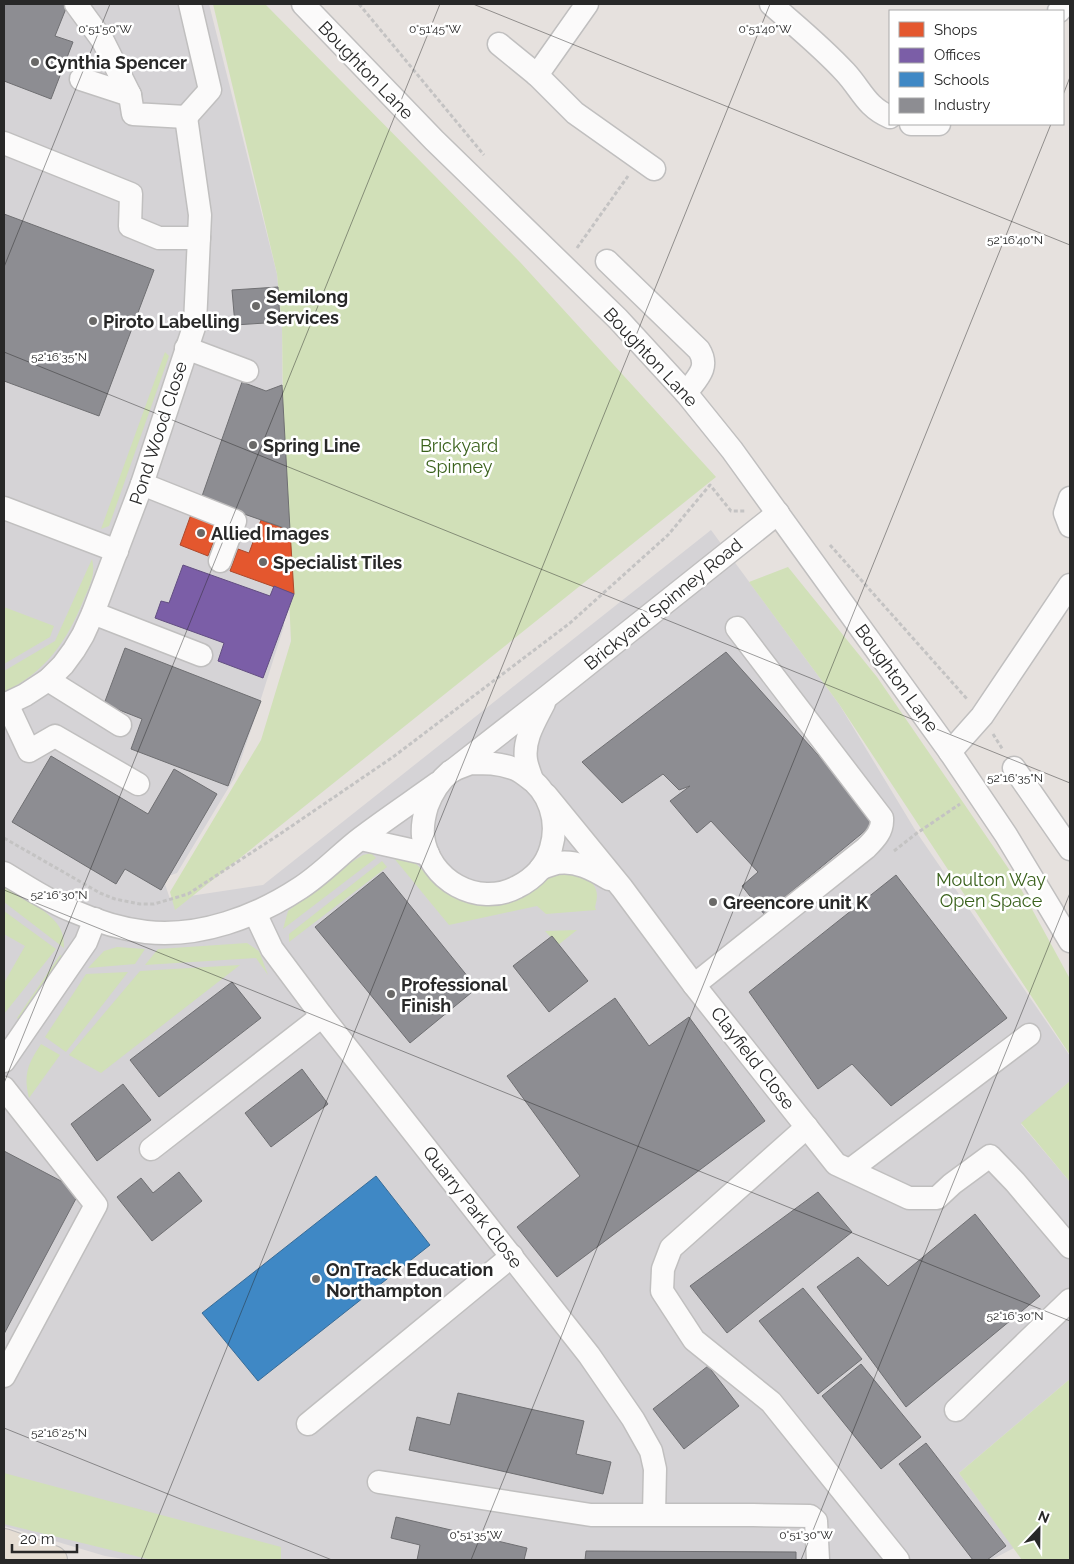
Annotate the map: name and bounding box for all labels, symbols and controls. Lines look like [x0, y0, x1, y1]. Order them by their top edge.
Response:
legend [889, 10, 1064, 125]
street label: Boughton Lane [314, 17, 418, 124]
text: Shops [934, 21, 977, 39]
text: 0°51'50"W [78, 22, 132, 36]
text: 0°51'45"W [409, 22, 462, 36]
text: 0°51'40"W [739, 22, 792, 36]
text: Offices [934, 46, 981, 64]
place label: Cynthia Spencer [45, 52, 187, 73]
marker: Cynthia Spencer [29, 56, 41, 68]
text: Schools [934, 71, 989, 89]
text: Industry [934, 96, 990, 114]
text: 52°16'40"N [987, 233, 1043, 247]
place label: Semilong Services [266, 286, 348, 328]
marker: Semilong Services [250, 300, 262, 312]
street label: Boughton Lane [600, 303, 703, 411]
place label: Piroto Labelling [103, 311, 240, 332]
marker: Piroto Labelling [87, 315, 99, 327]
text: 52°16'35"N [31, 350, 87, 364]
street label: Pond Wood Close [125, 358, 191, 507]
place label: Spring Line [263, 435, 361, 456]
park label: Brickyard Spinney [420, 435, 498, 477]
marker: Spring Line [247, 439, 259, 451]
place label: Allied Images [211, 523, 329, 544]
marker: Allied Images [195, 527, 207, 539]
street label: Brickyard Spinney Road [580, 534, 746, 674]
place label: Specialist Tiles [273, 552, 402, 573]
marker: Specialist Tiles [257, 556, 269, 568]
street label: Boughton Lane [851, 620, 943, 736]
text: 52°16'35"N [987, 771, 1043, 785]
park label: Moulton Way Open Space [936, 869, 1046, 911]
text: 52°16'30"N [31, 888, 87, 902]
place label: Greencore unit K [723, 892, 869, 913]
marker: Greencore unit K [707, 896, 719, 908]
place label: Professional Finish [401, 974, 508, 1016]
marker: Professional Finish [385, 988, 397, 1000]
street label: Clayfield Close [707, 1003, 800, 1114]
street label: Quarry Park Close [419, 1142, 527, 1273]
place label: On Track Education Northampton [326, 1259, 493, 1301]
marker: On Track Education Northampton [310, 1273, 322, 1285]
text: 52°16'30"N [987, 1309, 1043, 1323]
text: 52°16'25"N [31, 1426, 87, 1440]
north arrow [1014, 1504, 1064, 1554]
text: N [1036, 1508, 1052, 1526]
scale bar [12, 1522, 78, 1554]
text: 0°51'35"W [450, 1528, 503, 1542]
text: 0°51'30"W [779, 1528, 833, 1542]
text: 20 m [20, 1530, 55, 1548]

